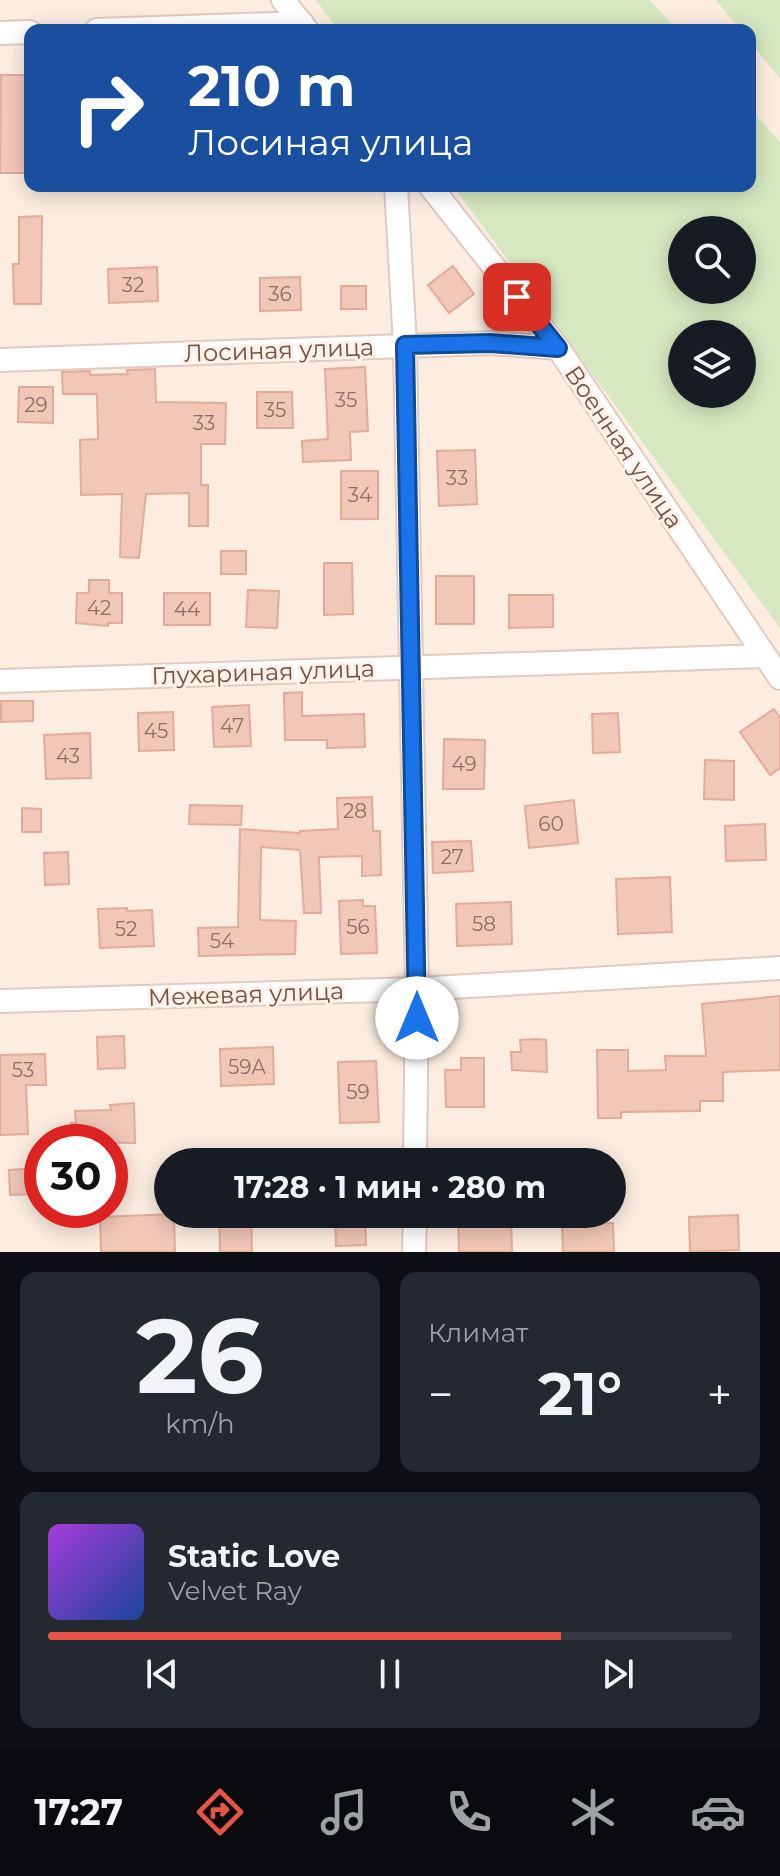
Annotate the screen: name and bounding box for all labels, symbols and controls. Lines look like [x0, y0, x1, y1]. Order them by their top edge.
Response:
text: 210 m [188, 52, 356, 120]
icon: right [56, 56, 160, 160]
text: Лосиная улица [188, 120, 473, 164]
map controls [668, 216, 756, 408]
button: search [668, 216, 756, 304]
pin [483, 263, 551, 331]
house number: 32 [122, 273, 144, 297]
icon: arrive [495, 275, 539, 319]
house number: 36 [268, 282, 292, 306]
button: layers [668, 320, 756, 408]
street label: Лосиная улица [184, 332, 374, 368]
street label: Военная улица [559, 360, 689, 534]
house number: 35 [335, 388, 357, 412]
house number: 29 [24, 393, 48, 417]
house number: 35 [264, 398, 286, 422]
house number: 33 [193, 411, 215, 435]
house number: 33 [446, 466, 468, 490]
house number: 34 [348, 483, 372, 507]
house number: 42 [87, 596, 111, 620]
house number: 44 [174, 597, 200, 621]
street label: Глухариная улица [151, 654, 375, 690]
house number: 47 [220, 714, 244, 738]
house number: 45 [144, 719, 168, 743]
house number: 43 [56, 744, 80, 768]
house number: 49 [451, 752, 477, 776]
house number: 28 [343, 799, 367, 823]
house number: 60 [538, 812, 564, 836]
house number: 27 [440, 845, 464, 869]
house number: 58 [472, 912, 496, 936]
house number: 56 [346, 915, 370, 939]
house number: 52 [115, 917, 137, 941]
house number: 54 [210, 929, 234, 953]
street label: Межевая улица [147, 976, 345, 1012]
position arrow [375, 976, 459, 1060]
house number: 59А [228, 1055, 266, 1079]
house number: 53 [12, 1058, 34, 1082]
house number: 59 [346, 1080, 370, 1104]
speed limit sign: 30 [24, 1124, 128, 1228]
text: 17:28 · 1 мин · 280 m [234, 1169, 546, 1206]
text: 26 [136, 1292, 264, 1419]
text: Климат [428, 1317, 528, 1349]
text: 21° [538, 1357, 622, 1430]
text: − [428, 1367, 453, 1421]
text: + [707, 1367, 732, 1421]
text: km/h [165, 1408, 235, 1440]
text: Static Love [168, 1538, 340, 1575]
text: Velvet Ray [168, 1575, 302, 1607]
icon: previous [140, 1652, 184, 1696]
icon: pause [368, 1652, 412, 1696]
icon: next [596, 1652, 640, 1696]
icon: directions [192, 1784, 248, 1840]
icon: music [316, 1784, 372, 1840]
icon: phone [441, 1784, 497, 1840]
icon: climate [565, 1784, 621, 1840]
icon: car [690, 1784, 746, 1840]
text: 17:27 [34, 1790, 123, 1834]

